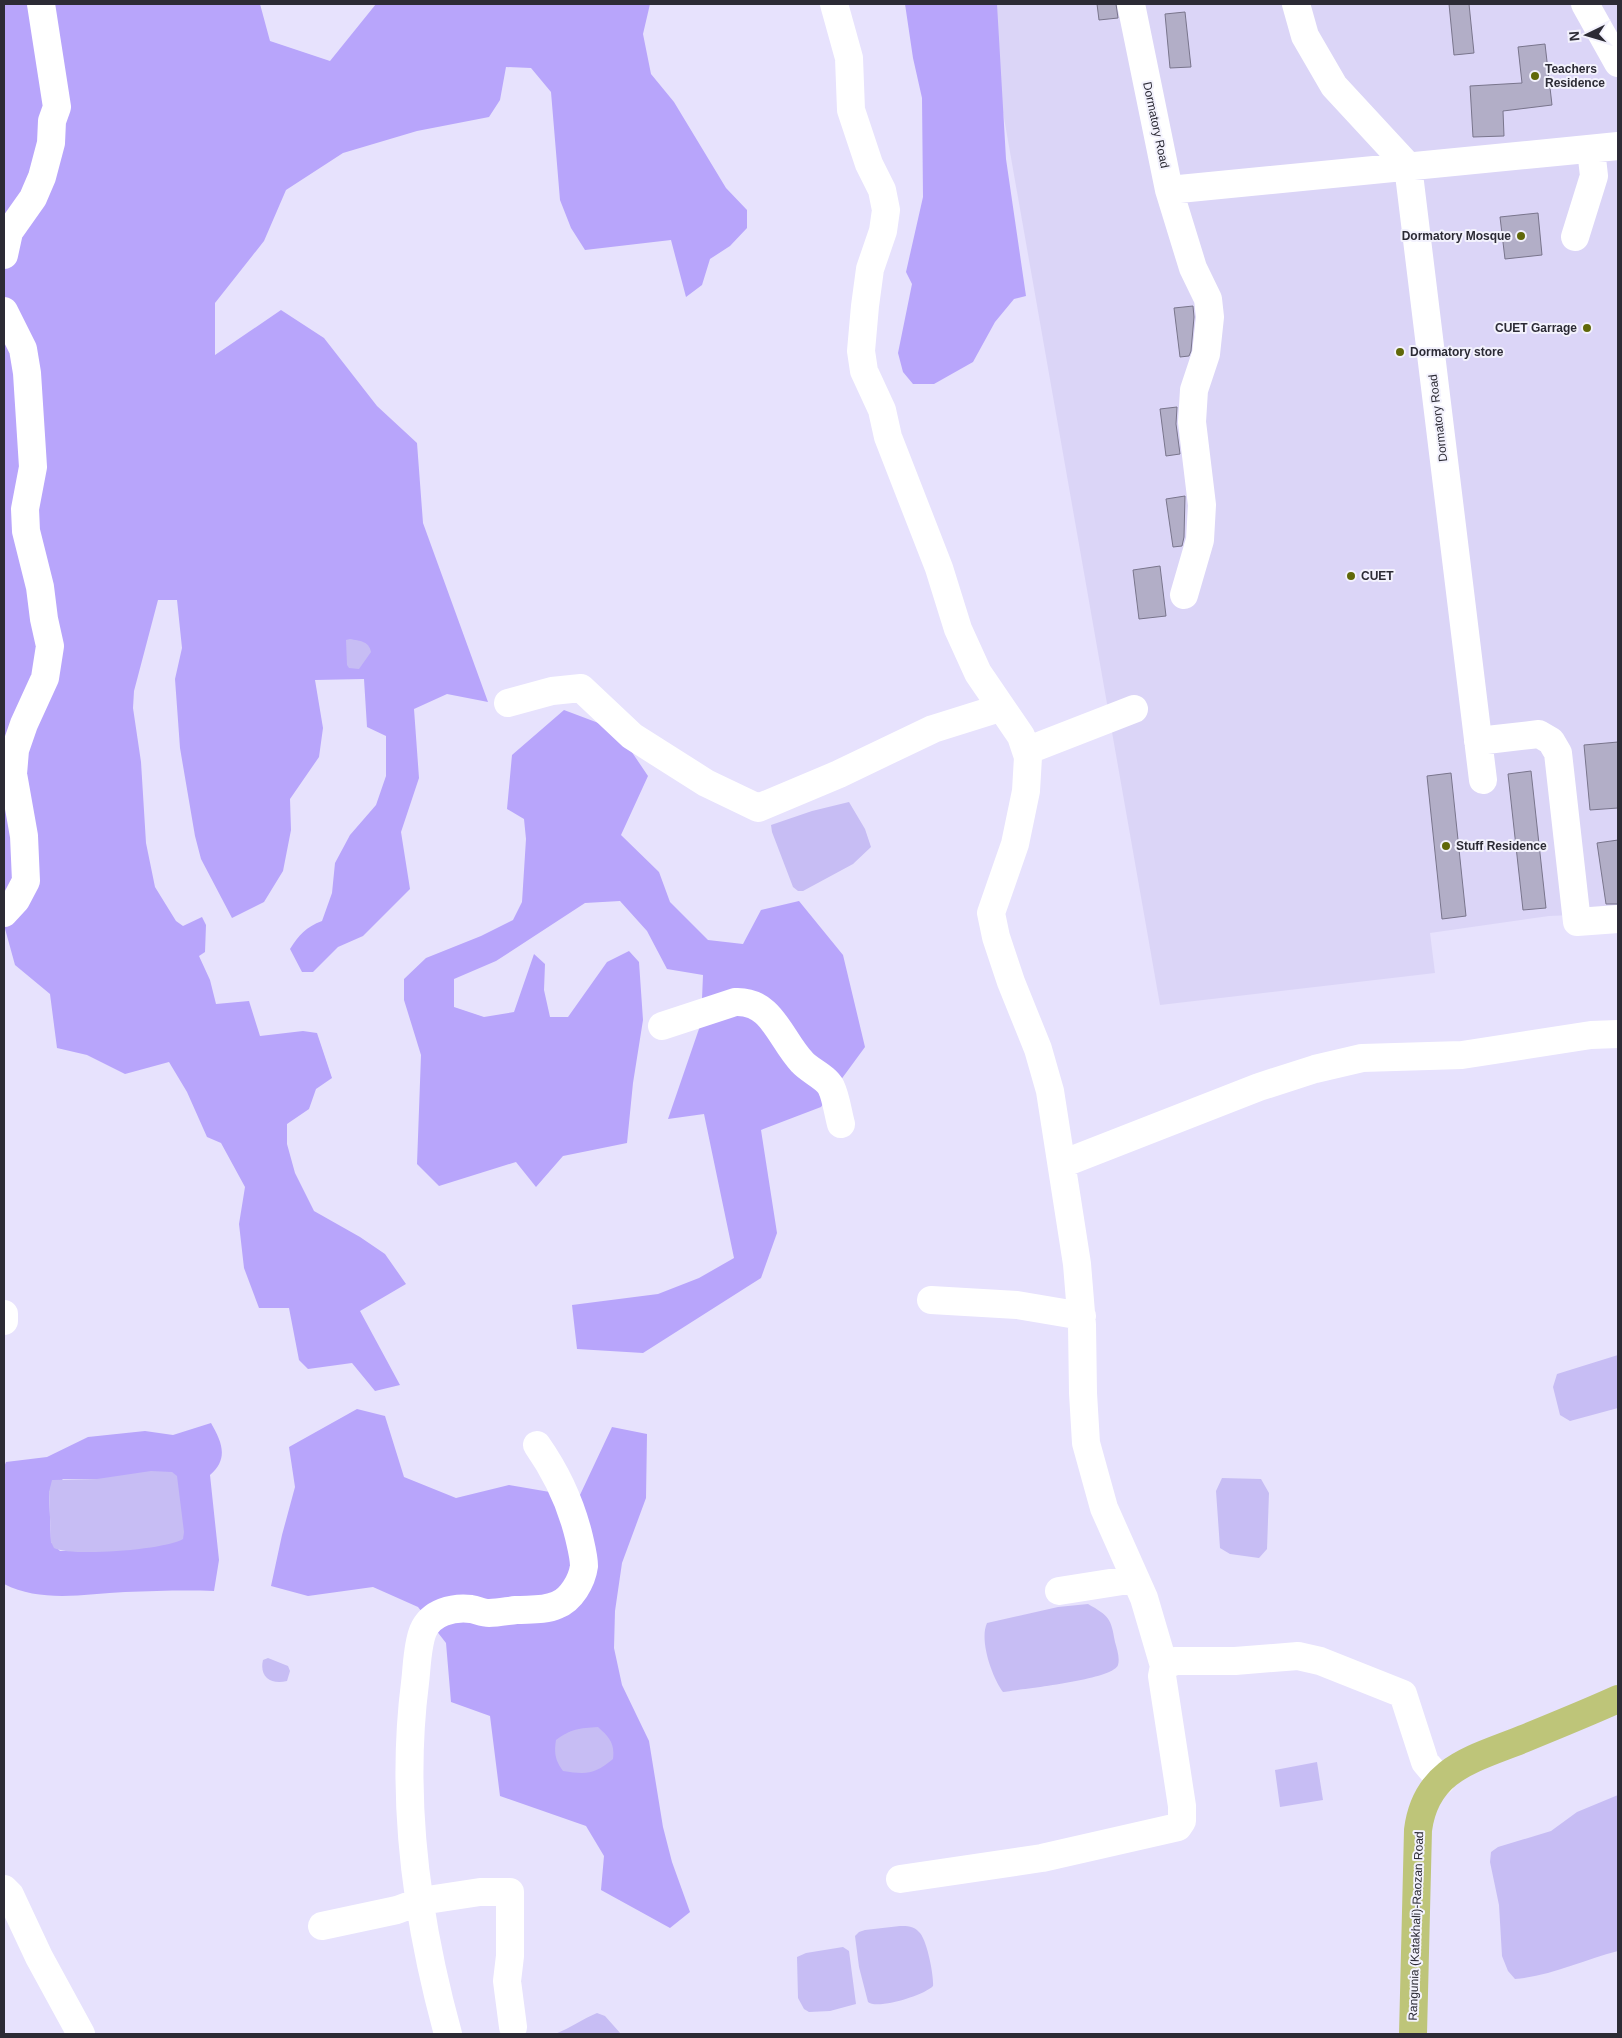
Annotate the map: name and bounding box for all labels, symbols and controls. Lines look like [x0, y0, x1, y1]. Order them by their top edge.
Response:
north arrow [1562, 10, 1612, 60]
text: N [1566, 30, 1582, 42]
place label: Teachers Residence [1545, 62, 1605, 90]
marker: Teachers Residence [1529, 70, 1541, 82]
street label: Dormatory Road [1140, 80, 1172, 170]
place label: Dormatory Mosque [1402, 229, 1511, 243]
marker: Dormatory Mosque [1515, 230, 1527, 242]
place label: CUET Garrage [1495, 321, 1577, 335]
marker: CUET Garrage [1581, 322, 1593, 334]
place label: Dormatory store [1410, 345, 1504, 359]
marker: Dormatory store [1394, 346, 1406, 358]
street label: Dormatory Road [1426, 373, 1450, 463]
place label: CUET [1361, 569, 1394, 583]
marker: CUET [1345, 570, 1357, 582]
place label: Stuff Residence [1456, 839, 1547, 853]
marker: Stuff Residence [1440, 840, 1452, 852]
street label: Rangunia (Katakhali)-Raozan Road [1406, 1831, 1426, 2021]

